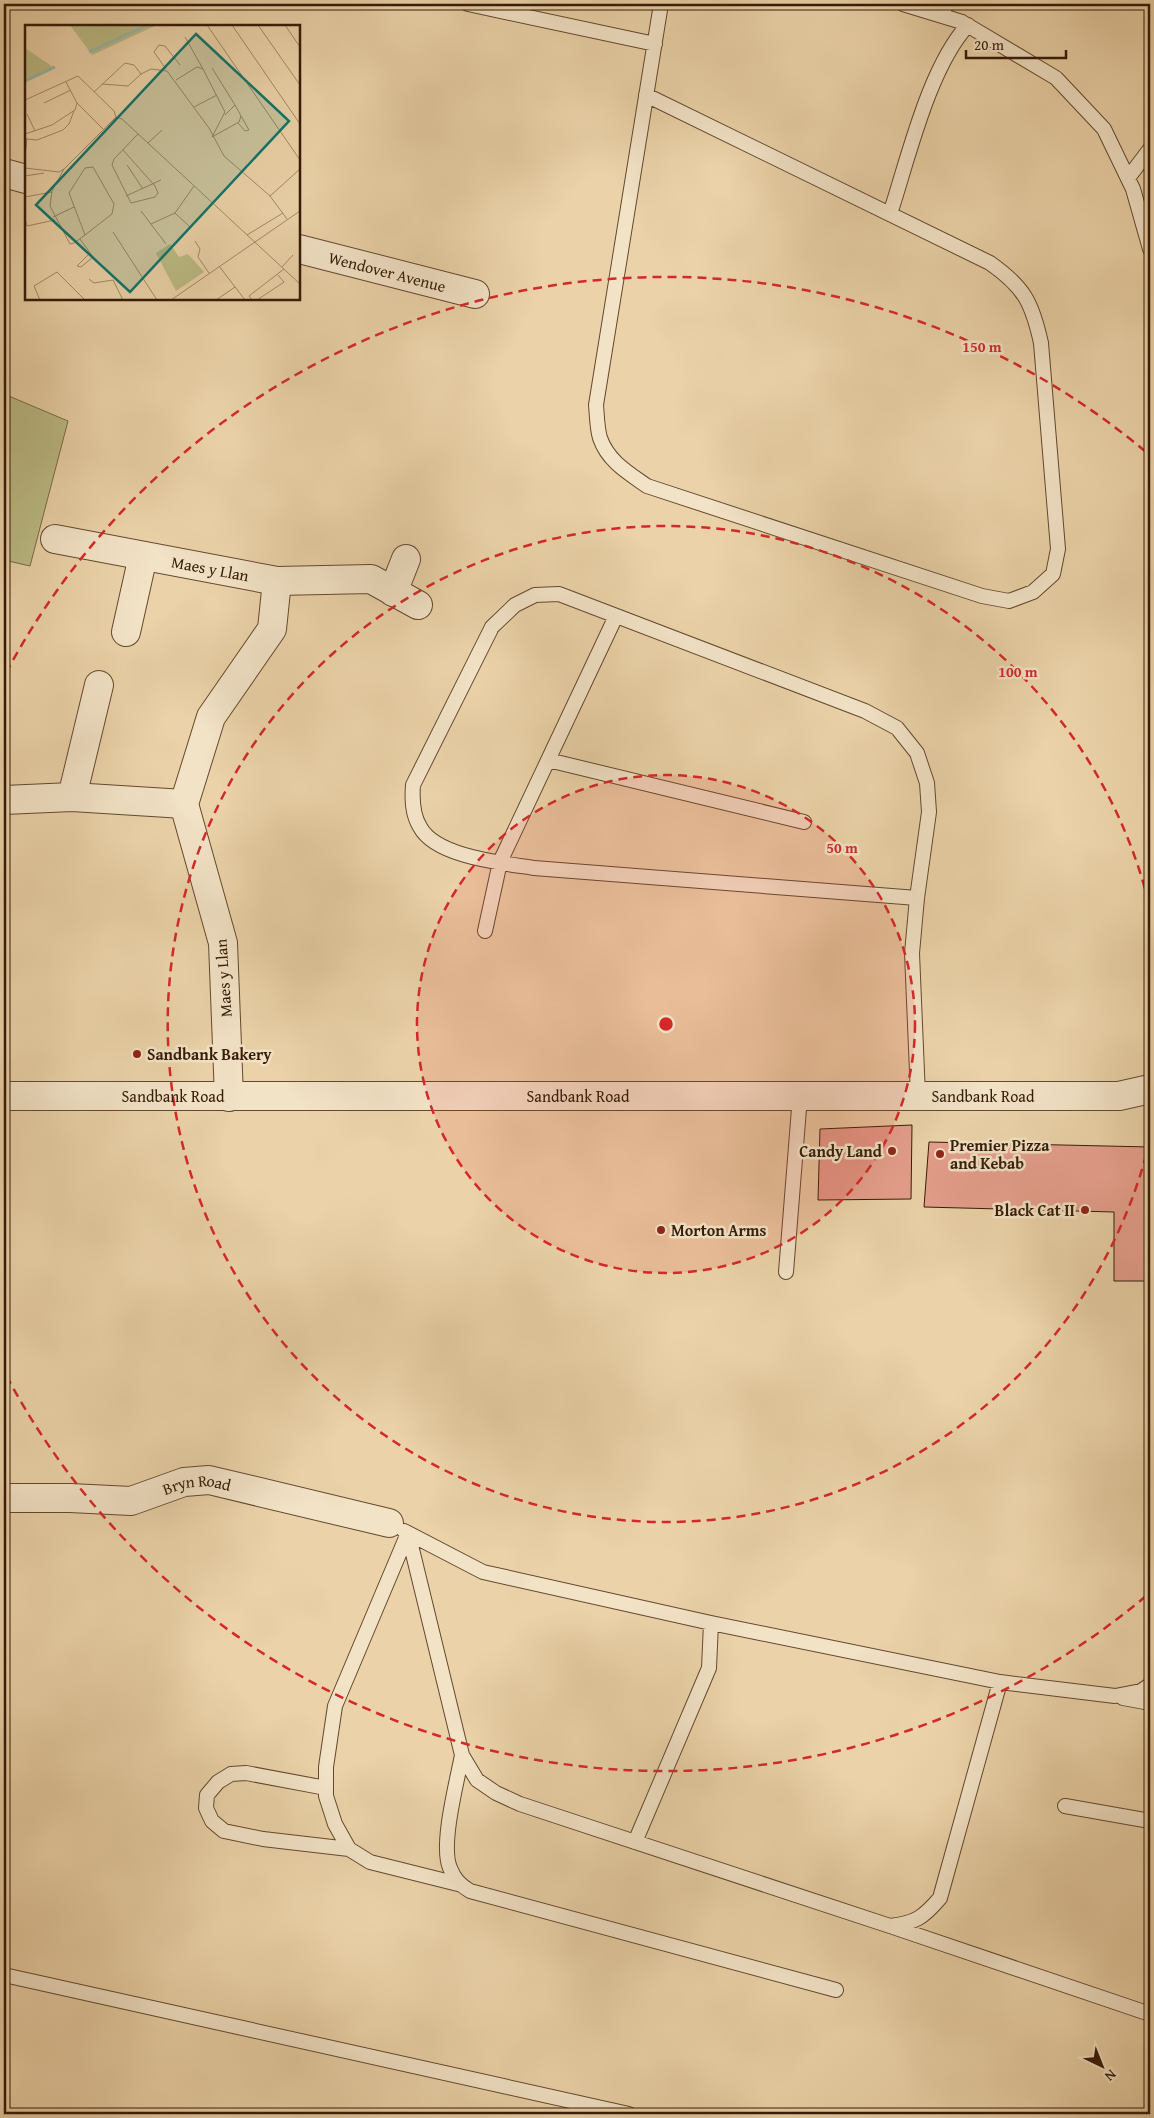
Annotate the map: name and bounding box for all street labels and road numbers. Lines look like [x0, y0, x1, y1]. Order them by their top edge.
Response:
street label: Wendover Avenue [326, 245, 448, 298]
street label: Maes y Llan [169, 549, 251, 587]
street label: Maes y Llan [208, 938, 238, 1018]
street label: Sandbank Road [122, 1084, 225, 1108]
street label: Sandbank Road [527, 1084, 630, 1108]
street label: Sandbank Road [932, 1084, 1035, 1108]
street label: Bryn Road [159, 1468, 234, 1501]

